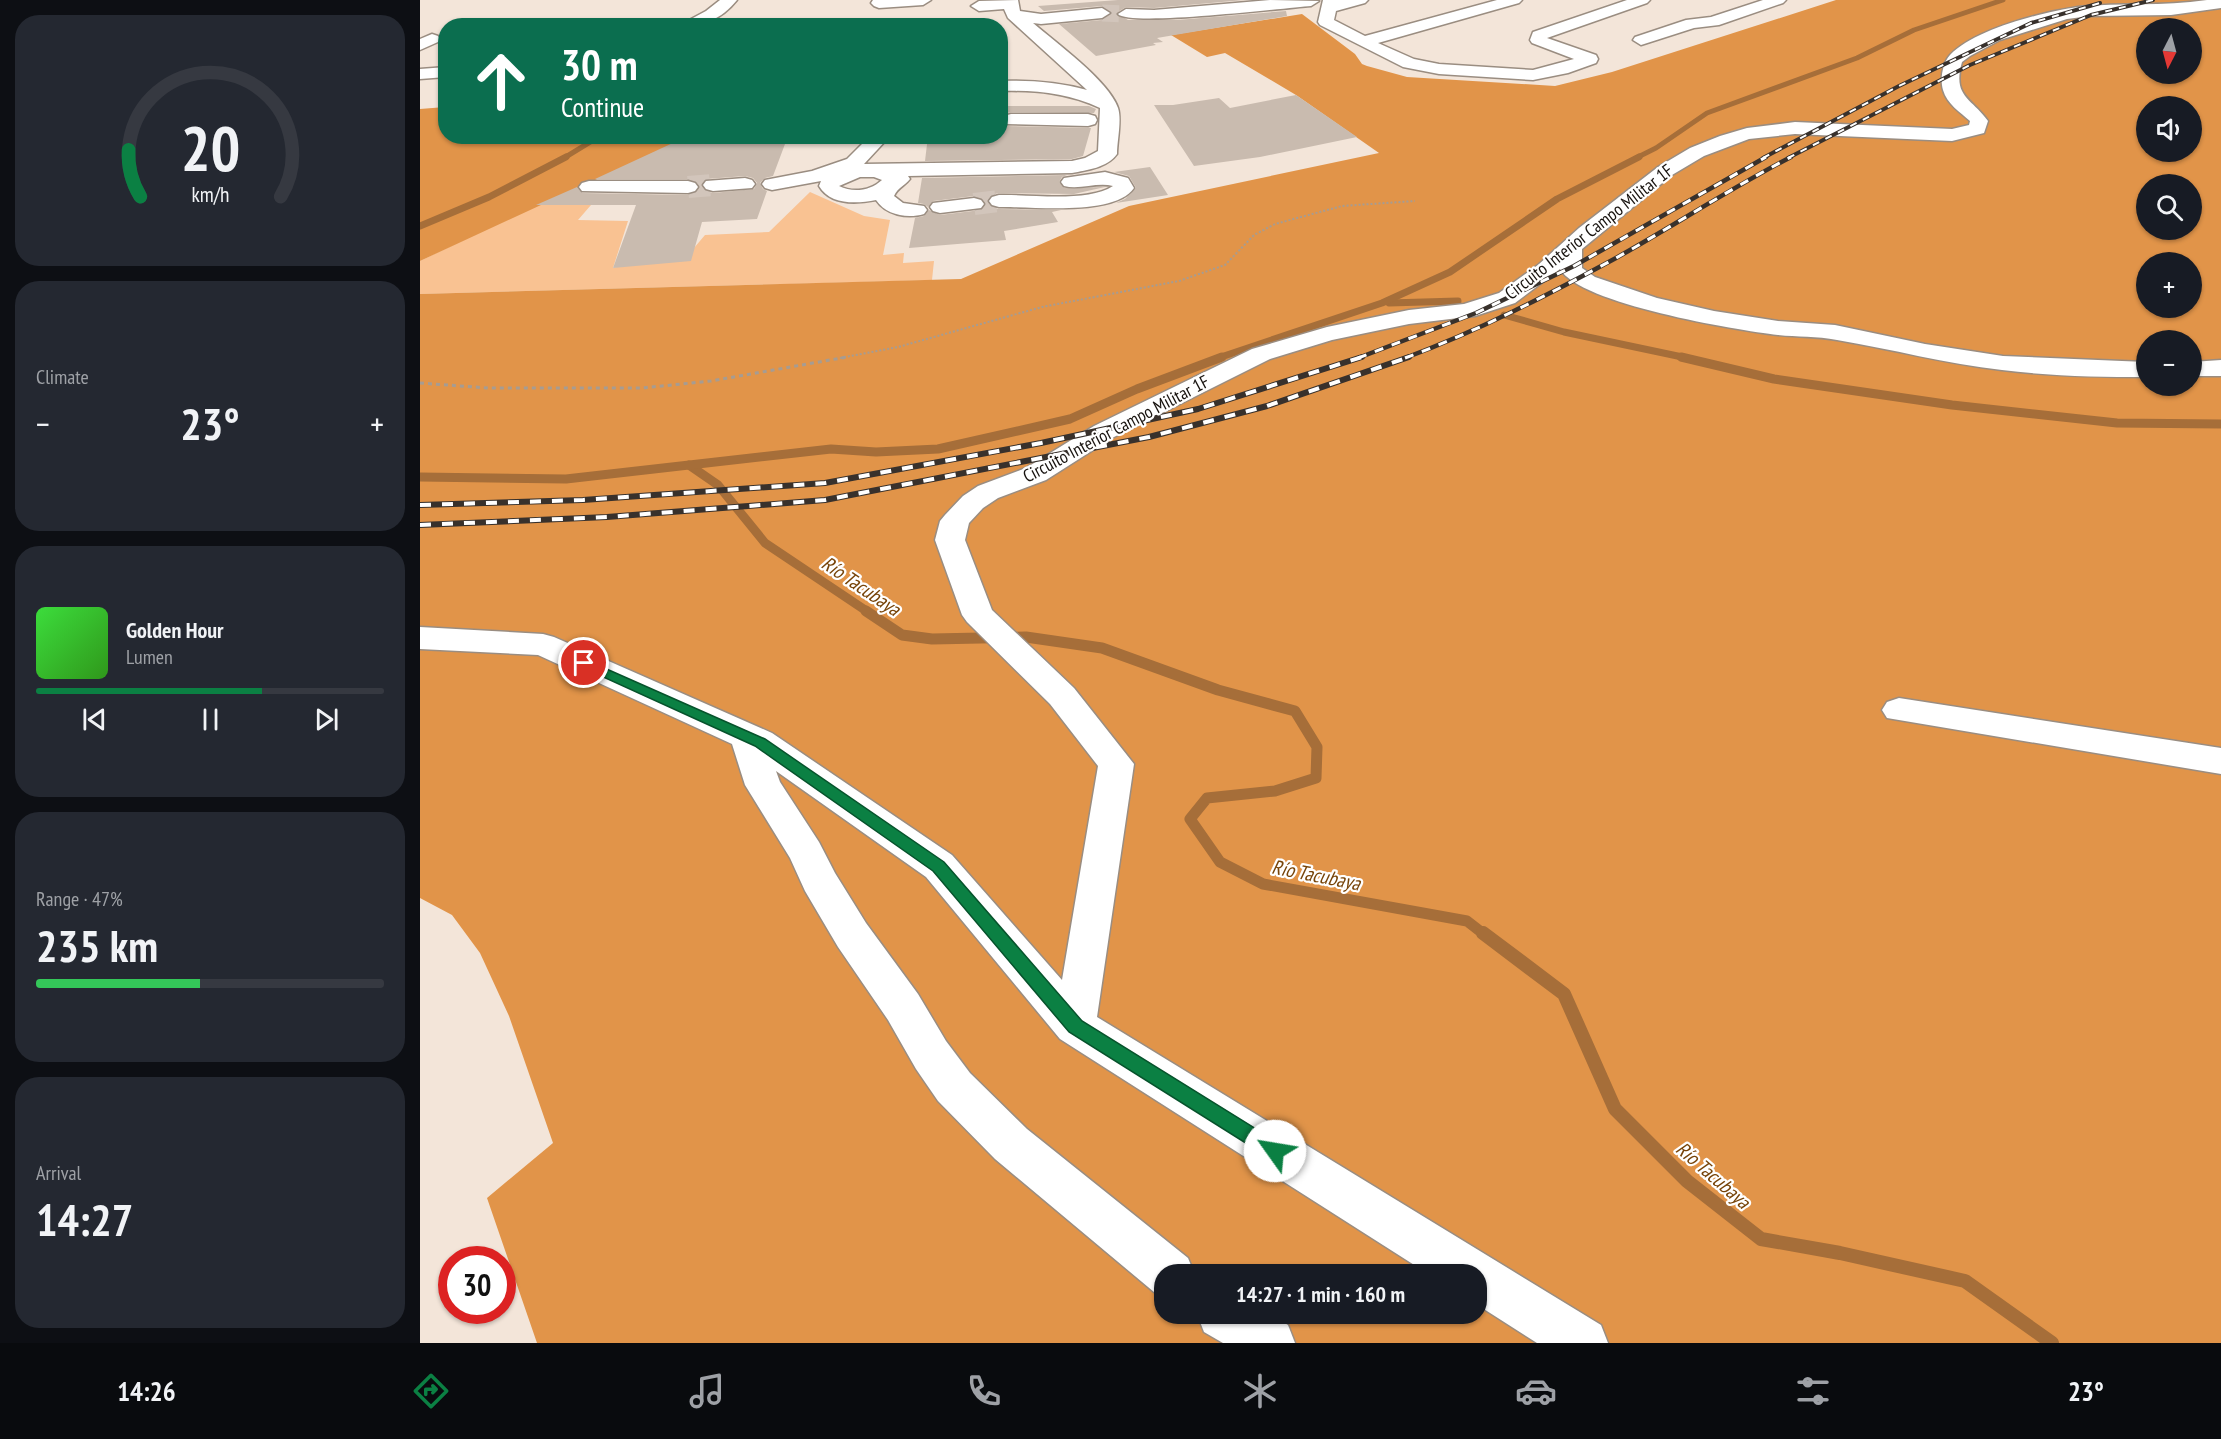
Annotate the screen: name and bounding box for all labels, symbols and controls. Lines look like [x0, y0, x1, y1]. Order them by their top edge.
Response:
north arrow [2136, 18, 2202, 84]
map controls [2136, 18, 2202, 396]
text: 30 m [561, 37, 638, 92]
icon: ahead [462, 42, 540, 120]
text: Continue [561, 90, 644, 124]
button: sound [2136, 96, 2202, 162]
text: 20 [180, 107, 240, 188]
street label: Circuito Interior Campo Militar 1F [1500, 159, 1678, 305]
button: search [2136, 174, 2202, 240]
text: km/h [191, 181, 229, 209]
button: + [2136, 252, 2202, 318]
button: − [2136, 330, 2202, 396]
text: Climate [36, 364, 89, 390]
street label: Circuito Interior Campo Militar 1F [1019, 370, 1213, 487]
text: 23° [180, 394, 240, 452]
text: − [36, 402, 50, 445]
text: + [370, 402, 384, 445]
water label: Río Tacubaya [817, 550, 906, 622]
text: Golden Hour [126, 616, 224, 644]
pin [558, 637, 609, 688]
text: Lumen [126, 644, 173, 670]
icon: arrive [567, 646, 600, 679]
icon: previous [78, 703, 111, 736]
icon: pause [194, 703, 227, 736]
icon: next [310, 703, 343, 736]
water label: Río Tacubaya [1270, 854, 1363, 896]
text: Range · 47% [36, 886, 123, 912]
text: 235 km [36, 916, 158, 974]
position arrow [1243, 1119, 1307, 1183]
water label: Río Tacubaya [1671, 1136, 1756, 1215]
text: Arrival [36, 1160, 81, 1186]
text: 14:27 [36, 1190, 133, 1248]
speed limit sign: 30 [438, 1246, 516, 1324]
text: 14:27 · 1 min · 160 m [1236, 1280, 1405, 1308]
icon: directions [410, 1370, 452, 1412]
icon: music [686, 1370, 728, 1412]
icon: phone [963, 1370, 1005, 1412]
icon: climate [1239, 1370, 1281, 1412]
icon: car [1515, 1370, 1557, 1412]
icon: filters [1792, 1370, 1834, 1412]
text: 14:26 [117, 1374, 176, 1408]
text: 23° [2068, 1374, 2104, 1408]

